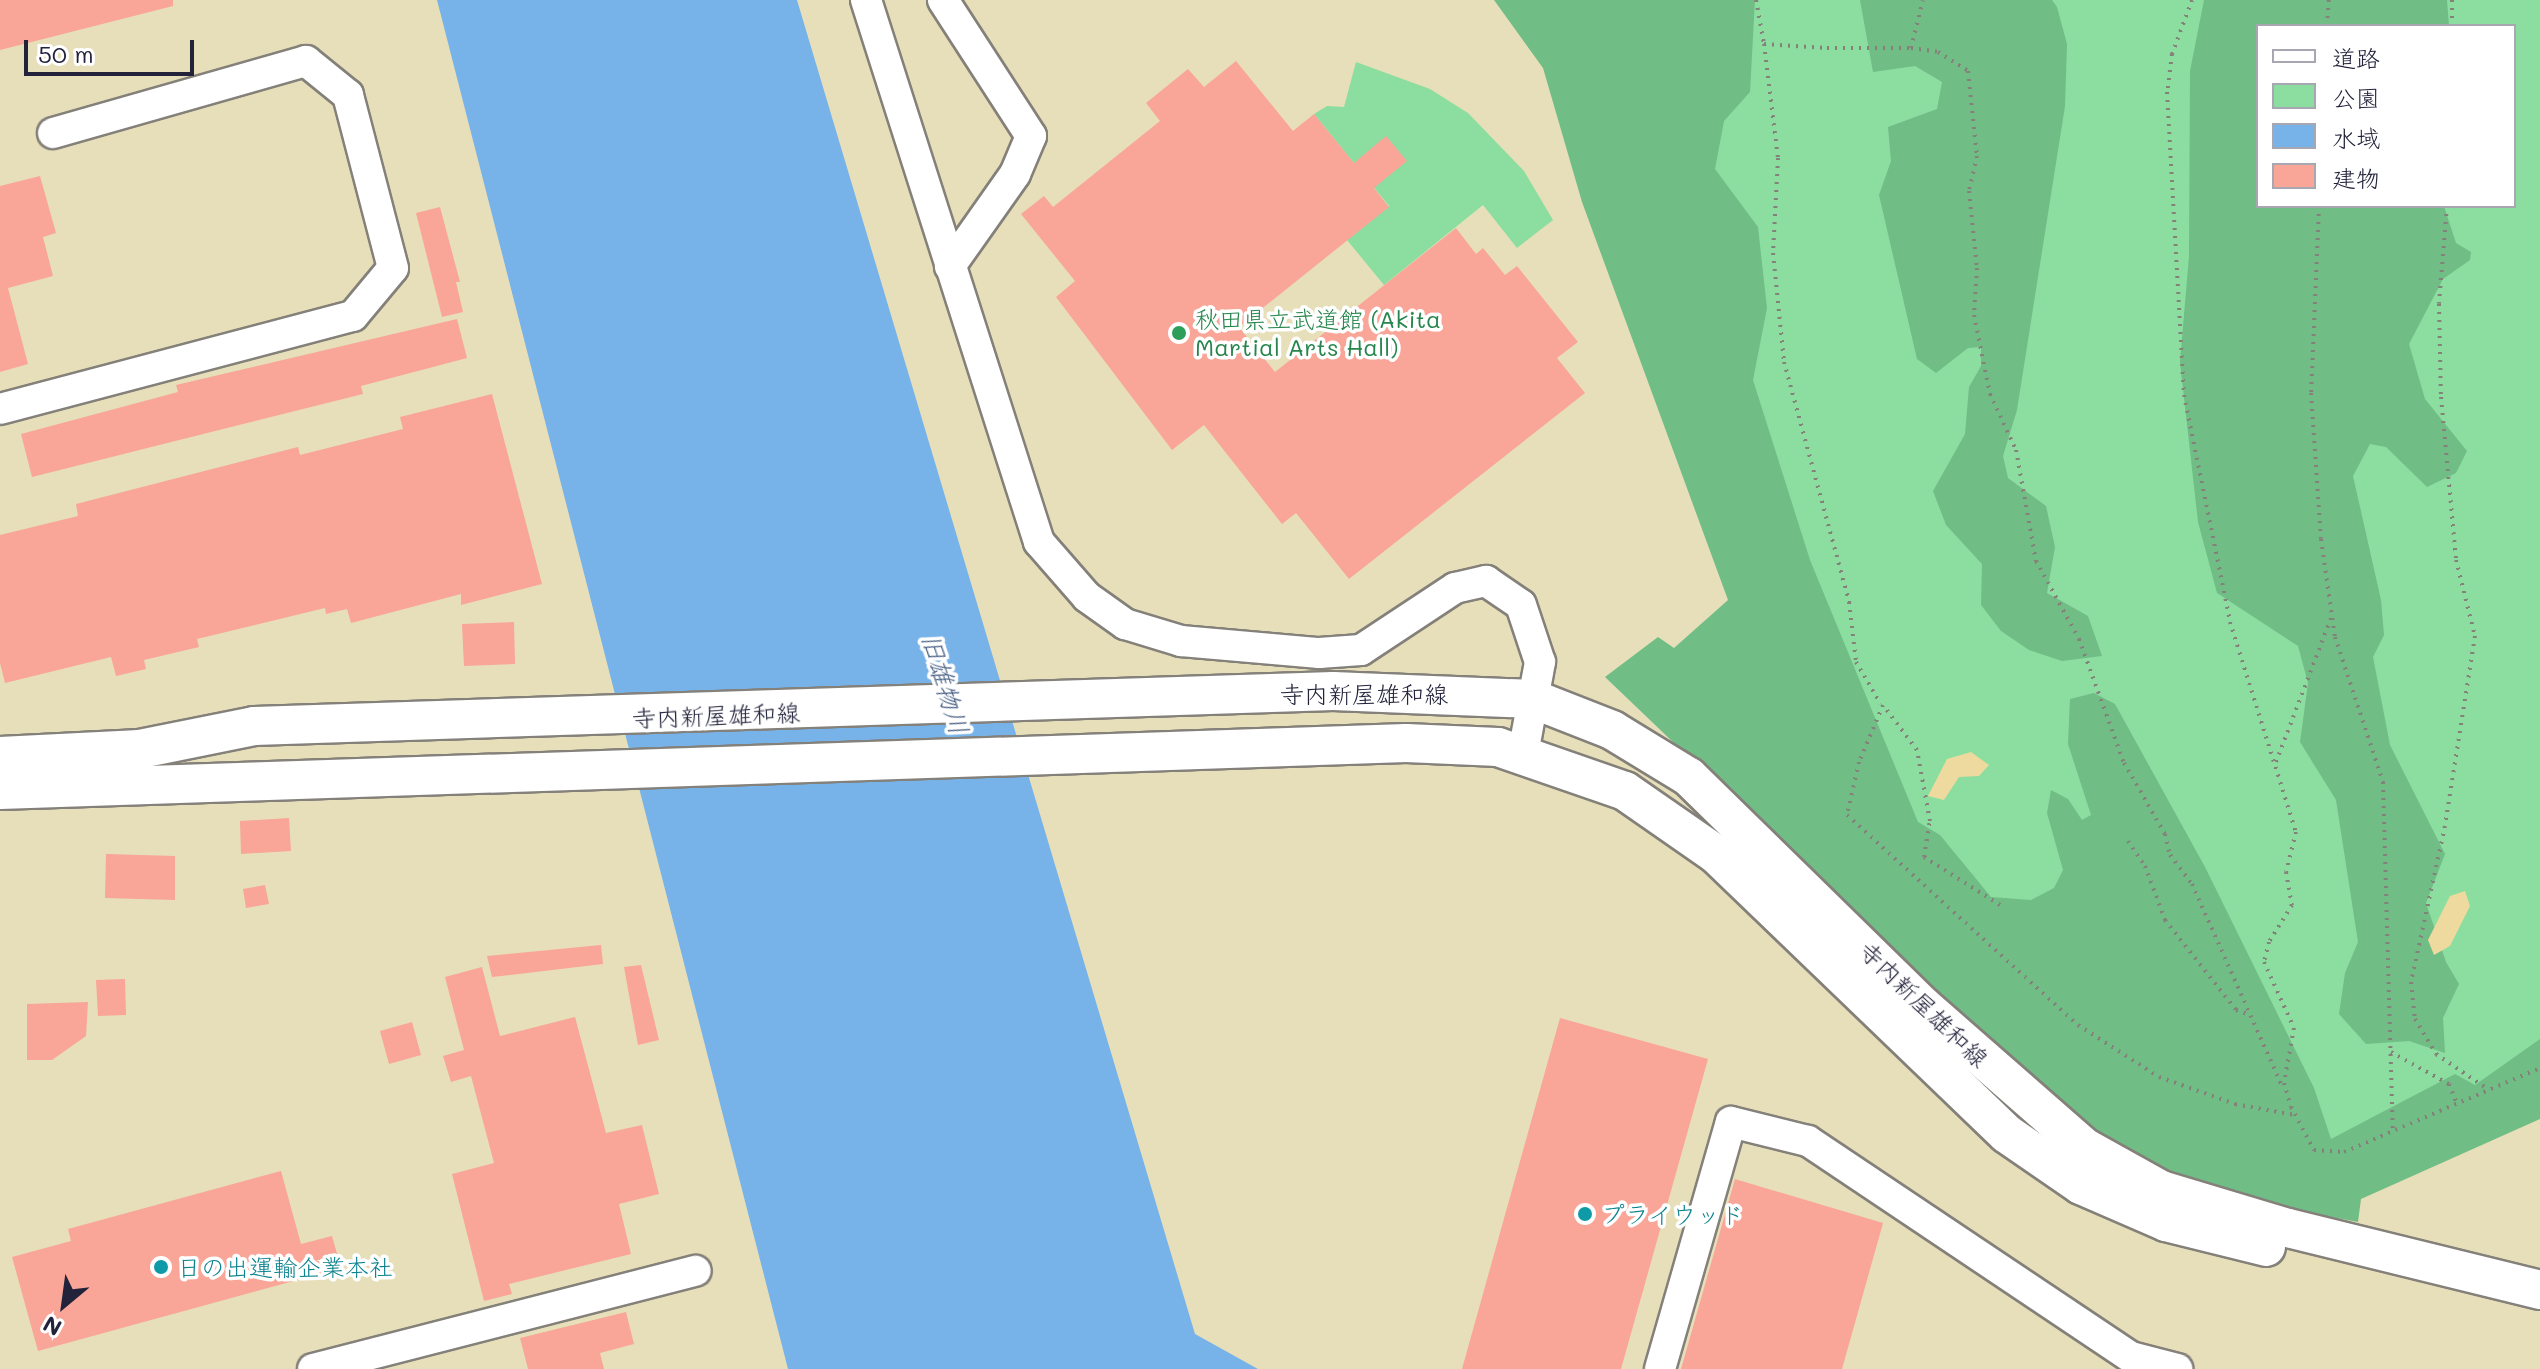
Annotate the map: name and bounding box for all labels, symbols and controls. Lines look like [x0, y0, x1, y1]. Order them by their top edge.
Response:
scale bar [28, 24, 198, 74]
legend [2256, 24, 2516, 208]
text: 50 m [38, 38, 94, 69]
text: 道路 [2332, 42, 2380, 73]
text: 公園 [2332, 82, 2380, 113]
text: 水域 [2332, 122, 2380, 153]
text: 建物 [2332, 162, 2380, 193]
place label: 秋田県立武道館 (Akita Martial Arts Hall) [1195, 305, 1441, 361]
marker: 秋田県立武道館 (Akita Martial Arts Hall) [1170, 324, 1188, 342]
water label: 旧雄物川 [915, 630, 975, 738]
street label: 寺内新屋雄和線 [1280, 680, 1448, 708]
street label: 寺内新屋雄和線 [632, 698, 800, 732]
street label: 寺内新屋雄和線 [1854, 935, 1994, 1073]
place label: プライウッド [1601, 1200, 1745, 1228]
marker: プライウッド [1576, 1205, 1594, 1223]
place label: 日の出運輸企業本社 [177, 1253, 393, 1281]
marker: 日の出運輸企業本社 [152, 1258, 170, 1276]
north arrow [24, 1265, 104, 1345]
text: N [38, 1310, 66, 1343]

